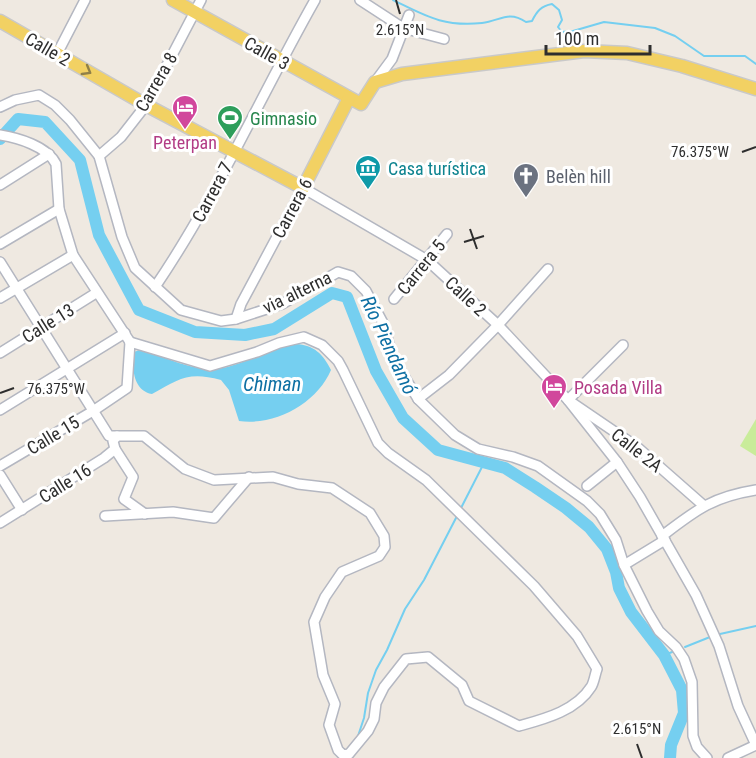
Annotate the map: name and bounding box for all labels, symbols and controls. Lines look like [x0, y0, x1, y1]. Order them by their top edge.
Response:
scale bar [546, 18, 650, 56]
text: 2.615°N [376, 21, 424, 39]
street label: Calle 2 [22, 28, 74, 70]
text: 100 m [555, 28, 599, 49]
street label: Calle 3 [241, 32, 293, 74]
street label: Carrera 8 [131, 49, 181, 115]
one-way arrow [81, 64, 91, 75]
hotel icon: Peterpan [170, 93, 200, 131]
sports icon: Gimnasio [215, 103, 245, 141]
place label: Gimnasio [250, 108, 317, 129]
place label: Peterpan [153, 132, 217, 153]
text: 76.375°W [671, 143, 730, 161]
museum icon: Casa turística [353, 153, 383, 191]
street label: Carrera 7 [188, 158, 237, 226]
place label: Casa turística [388, 158, 486, 179]
church icon: Belèn hill [511, 161, 541, 199]
place label: Belèn hill [546, 166, 611, 187]
street label: Carrera 6 [268, 174, 316, 242]
street label: Carrera 5 [392, 235, 450, 299]
street label: via alterna [259, 266, 335, 318]
street label: Calle 2 [441, 272, 491, 320]
water label: Río Piendamó [356, 292, 422, 398]
street label: Calle 13 [18, 299, 78, 347]
water label: Chiman [243, 372, 301, 396]
hotel icon: Posada Villa [539, 372, 569, 410]
place label: Posada Villa [574, 377, 663, 398]
text: 76.375°W [27, 380, 86, 398]
street label: Calle 15 [23, 411, 83, 459]
street label: Calle 2A [607, 424, 667, 477]
street label: Calle 16 [35, 459, 95, 507]
text: 2.615°N [613, 720, 661, 738]

